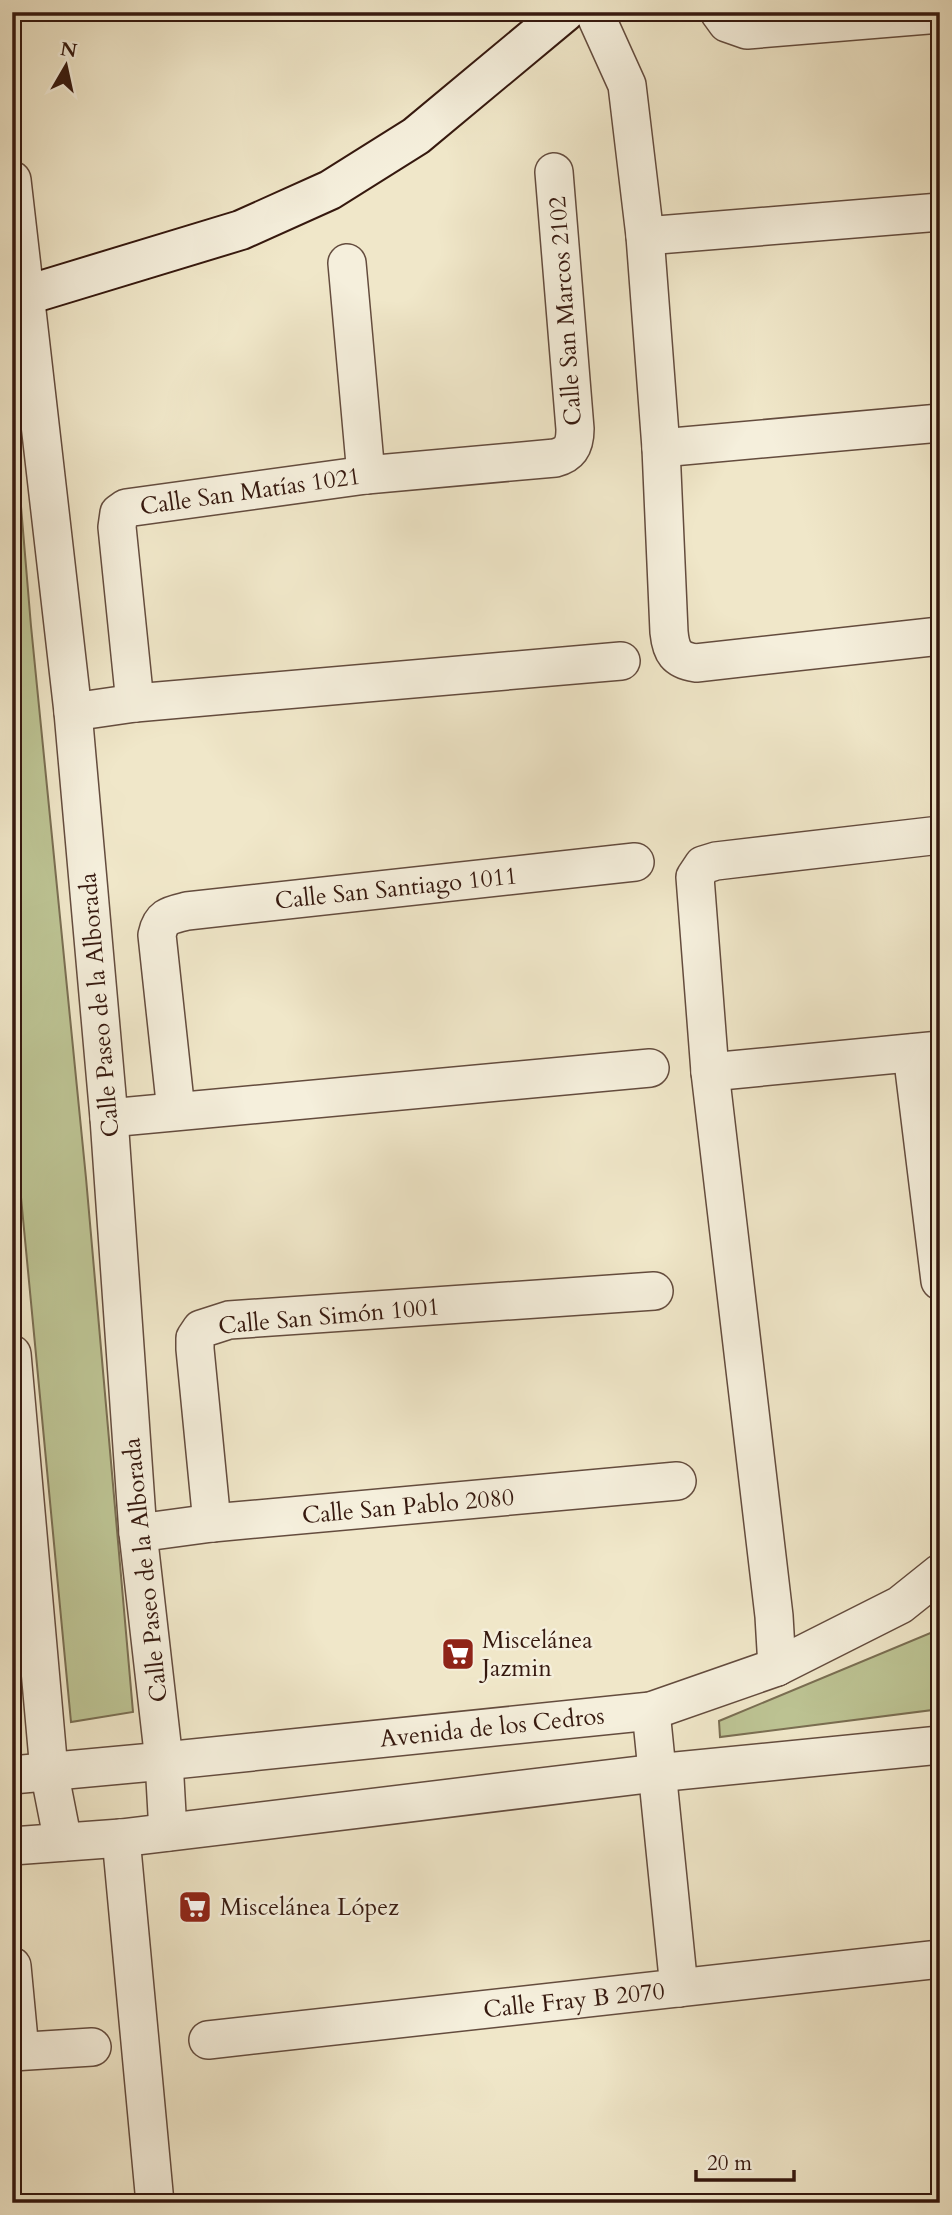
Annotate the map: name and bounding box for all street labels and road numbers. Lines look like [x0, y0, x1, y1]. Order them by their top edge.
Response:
street label: Calle San Marcos 2102 [541, 195, 590, 427]
street label: Calle San Matías 1021 [138, 460, 362, 523]
street label: Calle San Santiago 1011 [273, 859, 519, 918]
street label: Calle Paseo de la Alborada [71, 871, 128, 1139]
street label: Calle San Simón 1001 [217, 1290, 441, 1343]
street label: Calle Paseo de la Alborada [115, 1436, 176, 1704]
street label: Calle San Pablo 2080 [301, 1481, 516, 1532]
street label: Avenida de los Cedros [378, 1699, 606, 1756]
street label: Calle Fray B 2070 [482, 1975, 666, 2026]

